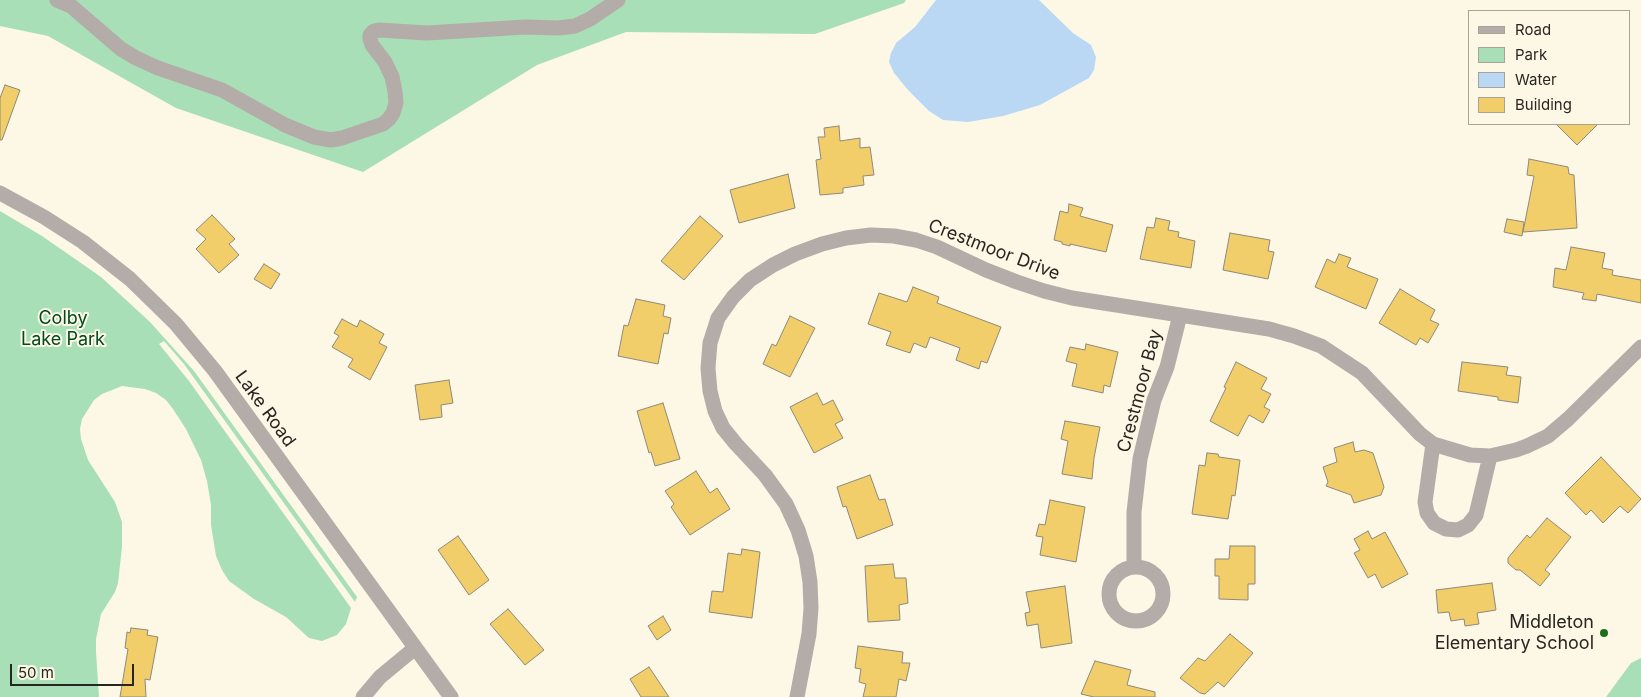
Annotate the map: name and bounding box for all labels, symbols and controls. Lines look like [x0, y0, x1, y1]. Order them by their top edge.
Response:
legend [1468, 10, 1631, 125]
text: Road [1515, 20, 1551, 39]
text: Park [1515, 45, 1547, 64]
text: Water [1515, 70, 1557, 89]
text: Building [1515, 95, 1572, 114]
street label: Crestmoor Drive [925, 215, 1063, 285]
park label: Colby Lake Park [21, 308, 105, 350]
street label: Crestmoor Bay [1113, 327, 1167, 455]
street label: Lake Road [230, 367, 300, 451]
place label: Middleton Elementary School [1435, 612, 1594, 654]
marker: Middleton Elementary School [1598, 627, 1610, 639]
scale bar [12, 654, 136, 686]
text: 50 m [18, 663, 54, 682]

